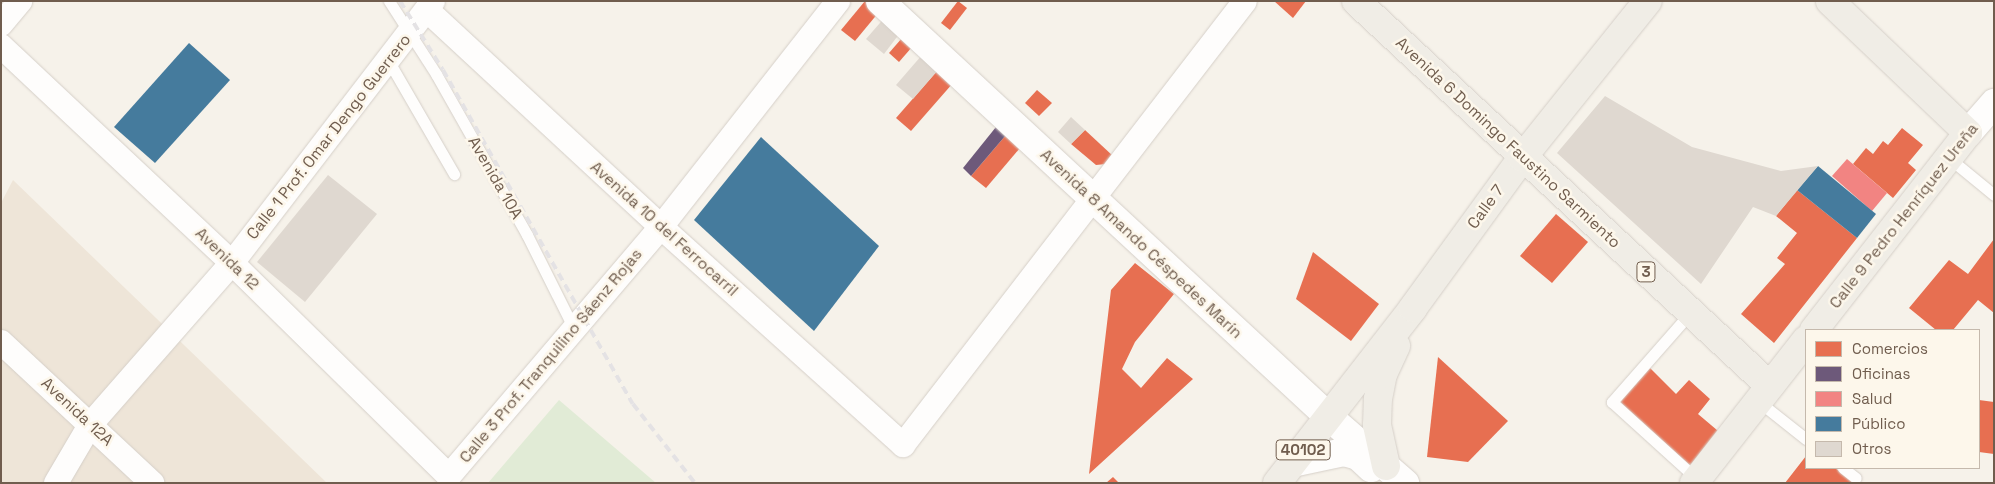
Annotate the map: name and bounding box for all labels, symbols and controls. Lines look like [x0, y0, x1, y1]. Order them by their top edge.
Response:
street label: Calle 1 Prof. Omar Dengo Guerrero [243, 30, 415, 244]
street label: Avenida 6 Domingo Faustino Sarmiento [1392, 34, 1624, 252]
street label: Calle 9 Pedro Henríquez Ureña [1826, 119, 1982, 313]
street label: Avenida 10A [464, 133, 526, 223]
street label: Avenida 8 Amando Céspedes Marín [1036, 145, 1246, 343]
street label: Avenida 10 del Ferrocarril [586, 158, 742, 300]
street label: Calle 7 [1464, 181, 1508, 233]
street label: Avenida 12 [191, 224, 263, 294]
street label: Calle 3 Prof. Tranquilino Sáenz Rojas [455, 245, 647, 467]
road number: 3 [1636, 260, 1656, 284]
legend [1805, 329, 1980, 469]
text: Comercios [1852, 339, 1928, 358]
text: Oficinas [1852, 364, 1910, 383]
street label: Avenida 12A [37, 374, 117, 450]
text: Salud [1852, 389, 1892, 408]
text: Público [1852, 414, 1905, 433]
road number: 40102 [1276, 438, 1330, 462]
text: Otros [1852, 439, 1892, 458]

